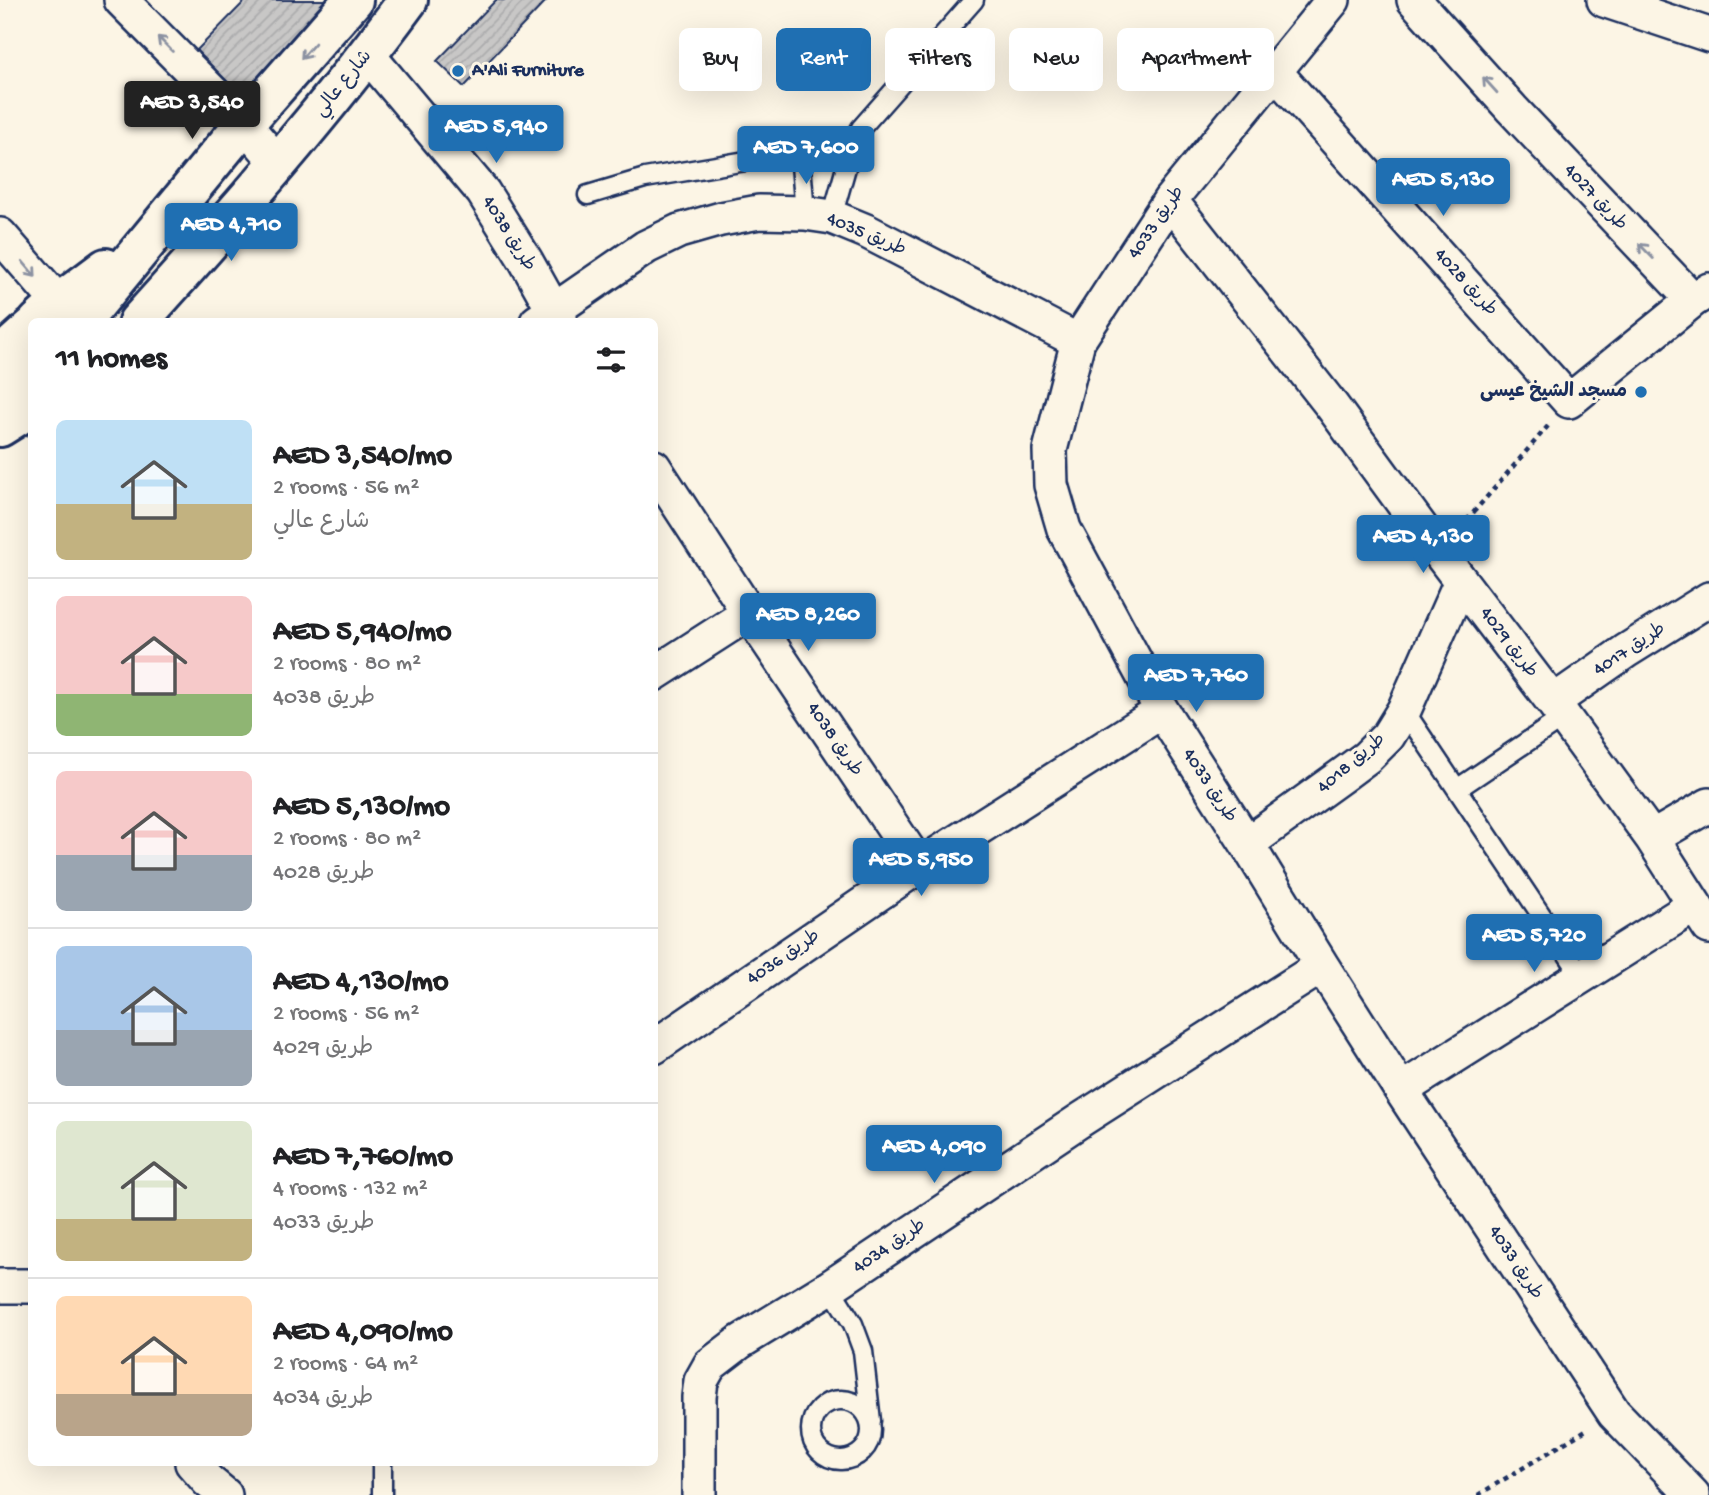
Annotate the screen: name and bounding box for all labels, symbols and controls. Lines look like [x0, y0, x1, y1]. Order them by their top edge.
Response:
chip: Buy [679, 28, 762, 91]
chip: Rent [776, 28, 871, 91]
chip: Filters [885, 28, 995, 91]
chip: New [1009, 28, 1103, 91]
chip: Apartment [1117, 28, 1274, 91]
one-way arrow [156, 35, 173, 52]
one-way arrow [300, 42, 316, 60]
street label: شارع عالي [310, 46, 380, 123]
place label: A'Ali Furniture [471, 60, 585, 83]
marker: A'Ali Furniture [450, 63, 466, 79]
one-way arrow [1482, 76, 1498, 94]
pin: AED 3,540 [112, 82, 272, 141]
text: AED 3,540 [140, 90, 244, 117]
pin: AED 5,940 [416, 106, 576, 165]
text: AED 5,940 [444, 114, 548, 141]
pin: AED 7,600 [726, 127, 886, 186]
text: AED 7,600 [753, 135, 859, 162]
pin: AED 5,130 [1363, 158, 1523, 218]
street label: طريق 4027 [1558, 160, 1632, 236]
text: AED 5,130 [1392, 167, 1494, 194]
street label: طريق 4033 [1124, 182, 1190, 264]
street label: طريق 4038 [476, 192, 540, 276]
pin: AED 4,710 [151, 204, 311, 263]
street label: طريق 4035 [823, 208, 909, 262]
text: AED 4,710 [181, 212, 281, 239]
one-way arrow [1637, 243, 1654, 260]
street label: طريق 4028 [1428, 244, 1502, 322]
one-way arrow [21, 260, 37, 278]
icon: filters [592, 341, 630, 379]
text: 11 homes [56, 343, 167, 378]
place label: مسجد الشيخ عيسى [1480, 379, 1627, 404]
marker: مسجد الشيخ عيسى [1633, 384, 1649, 400]
text: AED 3,540/mo [273, 440, 452, 475]
icon: home [112, 448, 196, 532]
text: 2 rooms · 56 m² [273, 475, 419, 502]
text: شارع عالي [273, 509, 369, 536]
pin: AED 4,130 [1343, 516, 1503, 575]
text: AED 4,130 [1373, 524, 1473, 551]
pin: AED 8,260 [728, 594, 888, 653]
text: AED 8,260 [756, 602, 860, 629]
street label: طريق 4029 [1474, 603, 1542, 683]
text: AED 5,940/mo [273, 616, 452, 651]
street label: طريق 4017 [1589, 618, 1671, 682]
icon: home [112, 624, 196, 708]
text: 2 rooms · 80 m² [273, 651, 421, 678]
pin: AED 7,760 [1116, 654, 1276, 714]
text: AED 7,760 [1144, 663, 1248, 690]
text: طريق 4038 [273, 685, 375, 712]
street label: طريق 4038 [801, 699, 867, 781]
street label: طريق 4018 [1313, 729, 1391, 799]
street label: طريق 4033 [1177, 745, 1241, 827]
text: AED 5,130/mo [273, 791, 450, 826]
icon: home [112, 799, 196, 883]
text: 2 rooms · 80 m² [273, 826, 421, 853]
pin: AED 5,950 [841, 838, 1001, 898]
text: AED 5,950 [869, 847, 973, 874]
text: طريق 4028 [273, 860, 375, 887]
pin: AED 5,720 [1454, 914, 1614, 974]
text: AED 5,720 [1482, 923, 1586, 950]
street label: طريق 4036 [743, 925, 825, 991]
text: AED 4,130/mo [273, 966, 448, 1001]
icon: home [112, 974, 196, 1058]
text: 2 rooms · 56 m² [273, 1001, 419, 1028]
text: طريق 4029 [273, 1035, 374, 1062]
pin: AED 4,090 [854, 1126, 1014, 1185]
text: AED 4,090 [882, 1134, 986, 1161]
text: AED 7,760/mo [273, 1141, 453, 1176]
icon: home [112, 1149, 196, 1233]
text: 4 rooms · 132 m² [273, 1176, 428, 1203]
text: طريق 4033 [273, 1210, 375, 1237]
street label: طريق 4034 [849, 1214, 931, 1280]
street label: طريق 4033 [1483, 1222, 1547, 1304]
text: AED 4,090/mo [273, 1316, 453, 1351]
icon: home [112, 1324, 196, 1408]
text: 2 rooms · 64 m² [273, 1351, 418, 1378]
text: طريق 4034 [273, 1385, 374, 1412]

